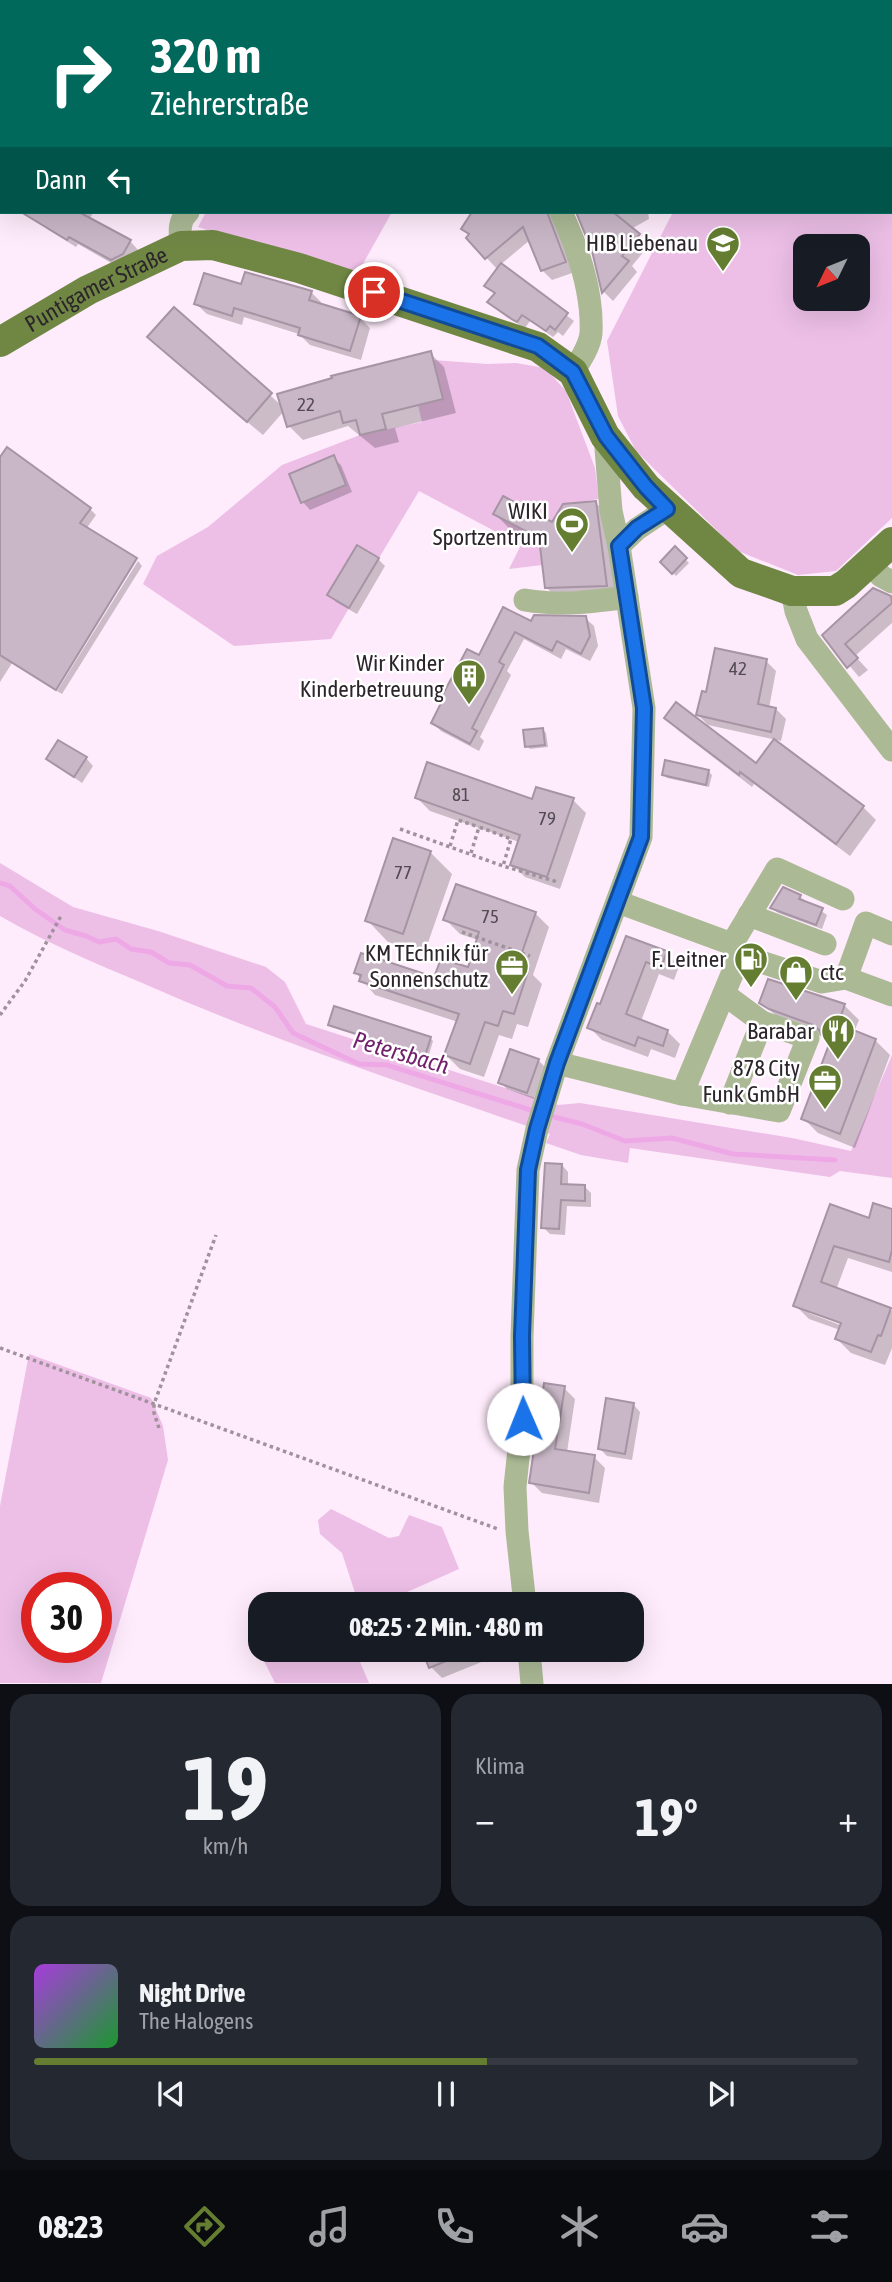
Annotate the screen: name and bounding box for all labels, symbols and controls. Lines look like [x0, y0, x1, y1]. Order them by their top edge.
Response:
text: 320 m [150, 27, 261, 83]
icon: right [35, 28, 126, 119]
text: Ziehrerstraße [150, 85, 309, 122]
icon: left [101, 161, 139, 199]
text: Dann [35, 165, 87, 195]
school or university icon: HIB Liebenau [704, 224, 742, 273]
place label: HIB Liebenau [586, 230, 698, 256]
north arrow [793, 234, 870, 312]
map controls [793, 234, 870, 311]
street label: Puntigamer Straße [20, 241, 172, 337]
pin [344, 262, 404, 322]
icon: arrive [355, 273, 393, 311]
house number: 22 [297, 393, 315, 415]
place label: WIKI Sportzentrum [433, 498, 548, 550]
sports icon: WIKI Sportzentrum [553, 505, 591, 554]
place label: Wir Kinder Kinderbetreuung [300, 650, 445, 702]
building icon: Wir Kinder Kinderbetreuung [450, 657, 488, 706]
house number: 42 [729, 657, 747, 679]
house number: 81 [452, 783, 470, 805]
house number: 79 [538, 807, 556, 829]
house number: 77 [394, 861, 412, 883]
house number: 75 [481, 905, 499, 927]
place label: KM TEchnik für Sonnenschutz [365, 940, 489, 992]
fuel station icon: F. Leitner [732, 940, 770, 989]
place label: F. Leitner [651, 946, 727, 972]
office icon: KM TEchnik für Sonnenschutz [493, 947, 531, 996]
shop icon: ctc [777, 953, 815, 1002]
place label: ctc [820, 959, 844, 985]
restaurant icon: Barabar [819, 1012, 857, 1061]
place label: Barabar [747, 1018, 815, 1044]
water label: Petersbach [350, 1026, 453, 1079]
place label: 878 City Funk GmbH [702, 1055, 800, 1107]
office icon: 878 City Funk GmbH [806, 1062, 844, 1111]
position arrow [486, 1382, 560, 1456]
speed limit sign: 30 [21, 1572, 112, 1663]
text: 08:25 · 2 Min. · 480 m [349, 1612, 543, 1642]
text: 19 [183, 1735, 268, 1839]
text: Klima [475, 1753, 525, 1779]
text: 19° [635, 1787, 698, 1847]
text: − [475, 1797, 495, 1840]
text: + [838, 1797, 858, 1840]
text: km/h [203, 1833, 248, 1859]
text: Night Drive [139, 1978, 246, 2008]
text: The Halogens [139, 2008, 253, 2034]
icon: previous [152, 2075, 190, 2113]
icon: pause [427, 2075, 465, 2113]
icon: next [702, 2075, 740, 2113]
icon: directions [180, 2202, 229, 2251]
icon: music [305, 2202, 354, 2251]
icon: phone [430, 2202, 479, 2251]
icon: climate [555, 2202, 604, 2251]
icon: car [680, 2202, 729, 2251]
icon: filters [805, 2202, 854, 2251]
text: 08:23 [38, 2208, 104, 2245]

